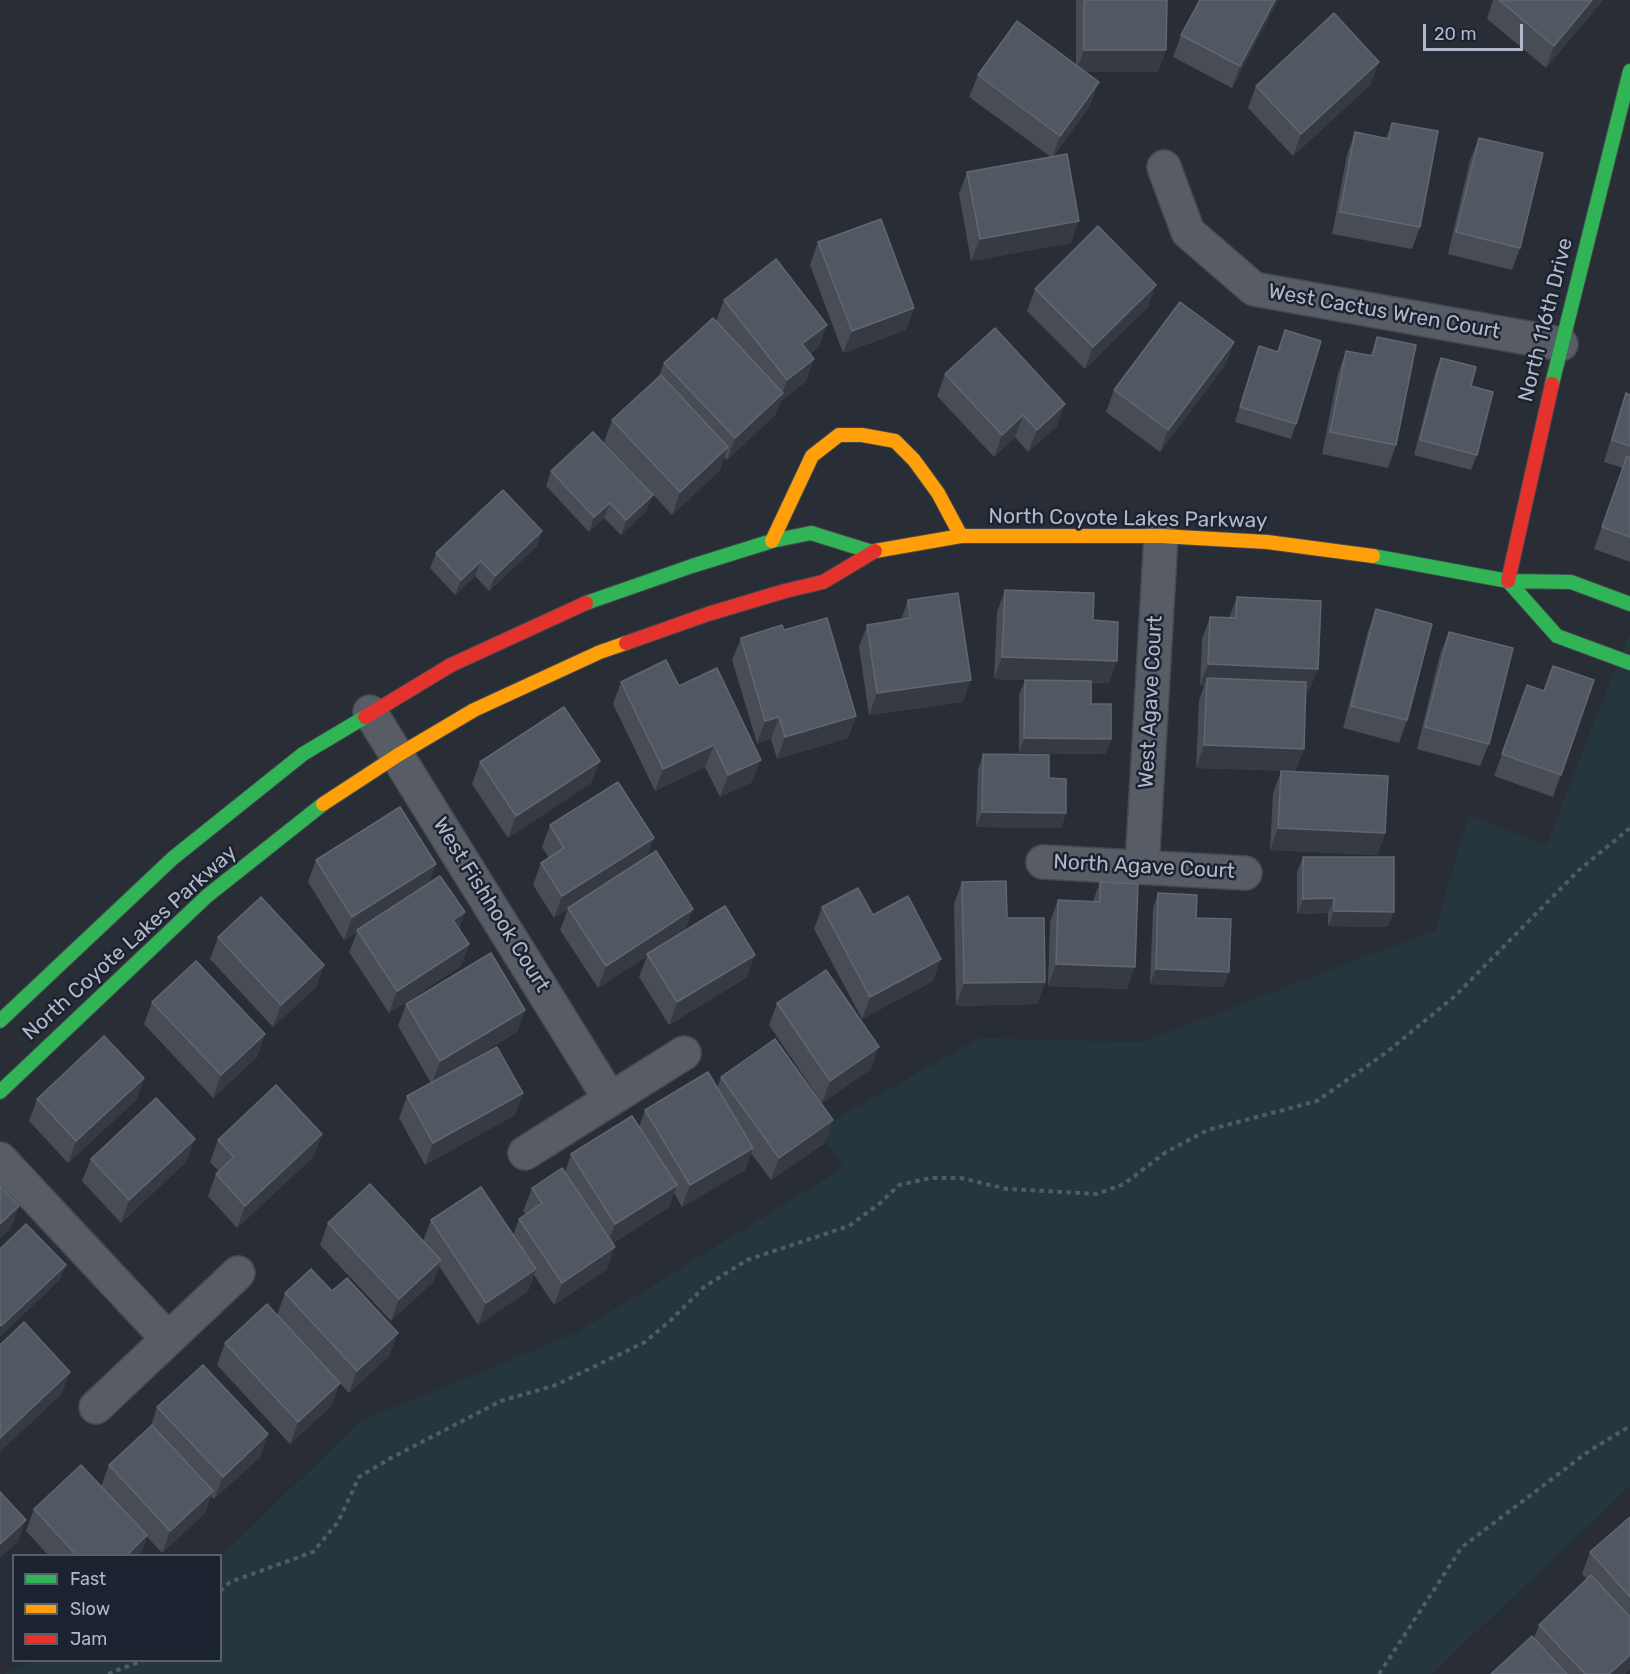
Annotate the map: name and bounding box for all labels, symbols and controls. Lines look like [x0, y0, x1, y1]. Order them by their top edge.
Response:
scale bar [1426, 12, 1526, 50]
text: 20 m [1434, 23, 1476, 45]
street label: North 116th Drive [1513, 235, 1579, 405]
street label: West Cactus Wren Court [1266, 279, 1502, 345]
street label: North Coyote Lakes Parkway [988, 504, 1268, 534]
street label: West Agave Court [1134, 615, 1168, 789]
street label: West Fishhook Court [427, 813, 555, 997]
street label: North Coyote Lakes Parkway [18, 840, 242, 1046]
street label: North Agave Court [1053, 850, 1235, 884]
legend [12, 1554, 222, 1662]
text: Fast [70, 1568, 106, 1590]
text: Slow [70, 1598, 110, 1620]
text: Jam [70, 1628, 107, 1650]

